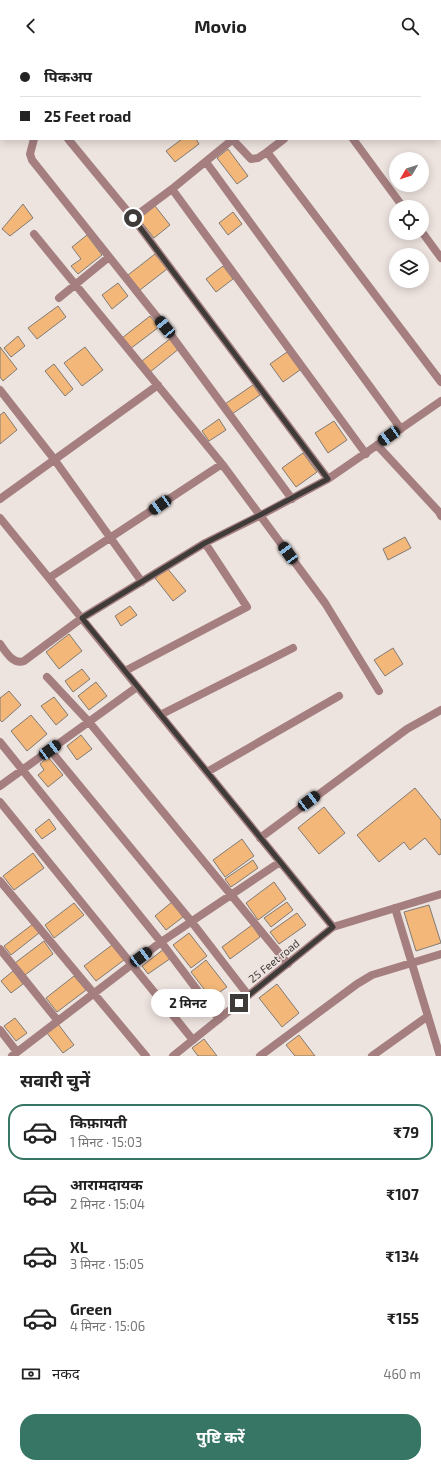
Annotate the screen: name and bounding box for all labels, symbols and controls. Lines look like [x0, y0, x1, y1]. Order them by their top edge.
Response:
icon: back [20, 15, 42, 37]
text: Movio [194, 15, 247, 37]
icon: search [399, 15, 421, 37]
text: पिकअप [44, 67, 92, 85]
text: 25 Feet road [44, 107, 131, 125]
north arrow [389, 152, 429, 192]
map controls [389, 152, 429, 288]
button: locate [389, 200, 429, 240]
route start [124, 209, 142, 227]
button: layers [389, 248, 429, 288]
car [153, 314, 177, 340]
car [376, 424, 402, 448]
car [147, 493, 173, 517]
car [276, 540, 300, 566]
car [37, 738, 63, 762]
car [296, 789, 322, 813]
street label: 25 Feet road [246, 936, 302, 985]
car [128, 945, 154, 969]
callout: 2 मिनट [151, 989, 225, 1017]
route end [230, 994, 248, 1012]
text: 2 मिनट [169, 995, 207, 1011]
text: सवारी चुनें [20, 1069, 90, 1091]
text: किफ़ायती [70, 1113, 127, 1131]
icon: car [22, 1114, 58, 1150]
text: ₹79 [393, 1123, 419, 1141]
text: 1 मिनट · 15:03 [70, 1134, 142, 1150]
text: आरामदायक [70, 1175, 143, 1193]
icon: car [22, 1176, 58, 1212]
text: ₹107 [386, 1185, 419, 1203]
text: 2 मिनट · 15:04 [70, 1196, 145, 1212]
icon: car [22, 1238, 58, 1274]
text: XL [70, 1238, 88, 1256]
text: ₹134 [386, 1247, 419, 1265]
text: 3 मिनट · 15:05 [70, 1256, 144, 1272]
icon: car [22, 1300, 58, 1336]
text: Green [70, 1300, 112, 1318]
text: ₹155 [387, 1309, 419, 1327]
text: 4 मिनट · 15:06 [70, 1318, 145, 1334]
icon: cash [20, 1363, 42, 1385]
text: नकद [52, 1364, 80, 1382]
text: 460 m [383, 1366, 421, 1382]
button: पुष्टि करें [20, 1414, 421, 1460]

